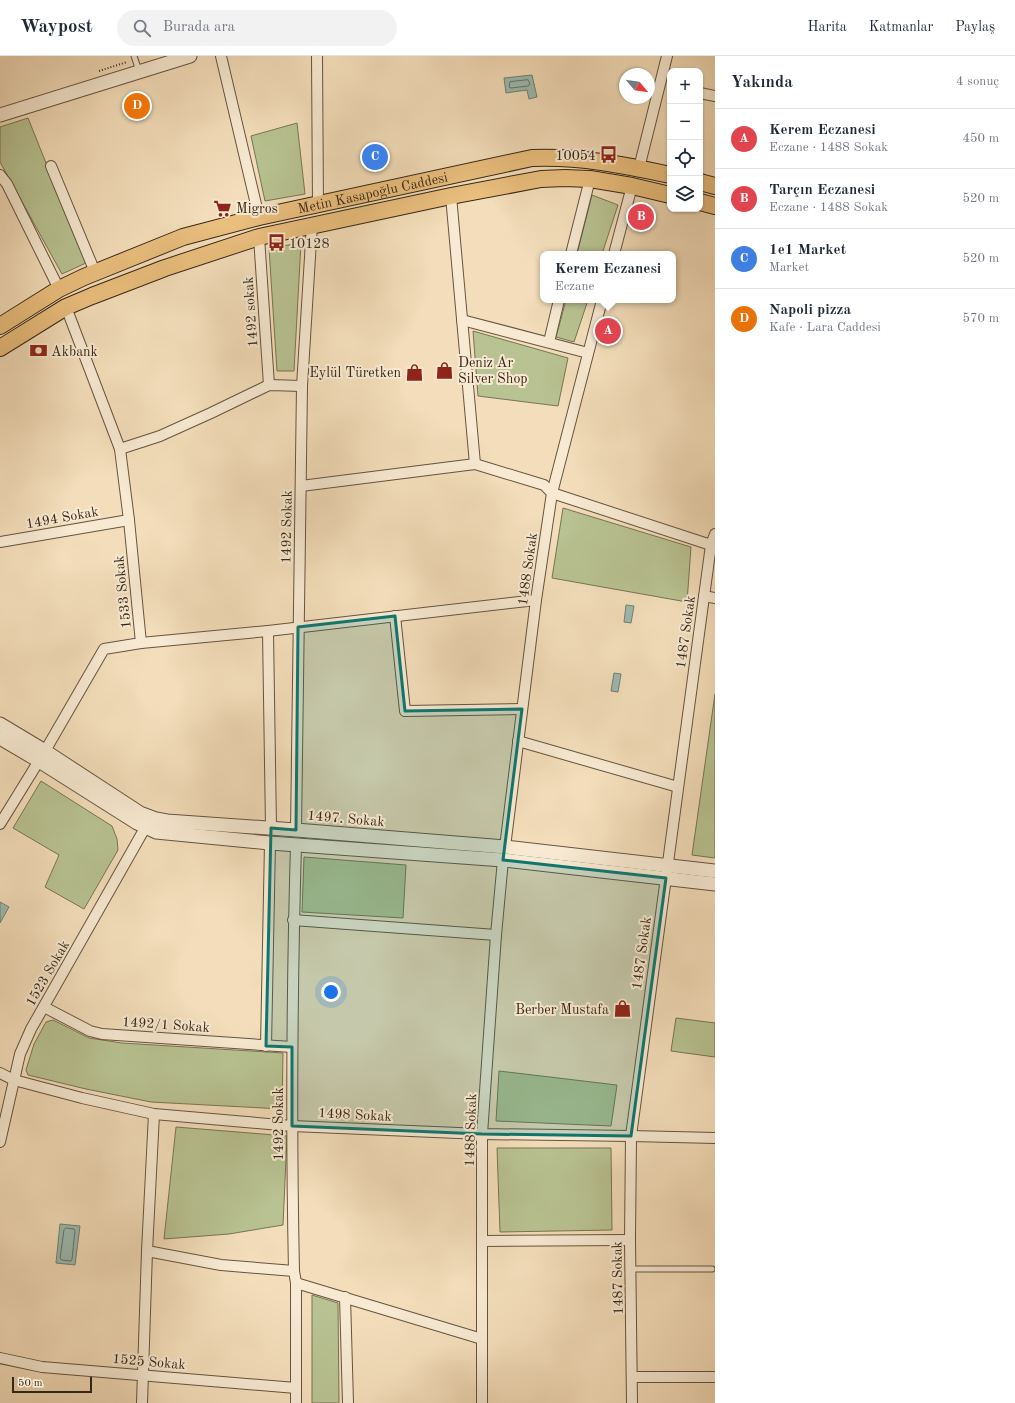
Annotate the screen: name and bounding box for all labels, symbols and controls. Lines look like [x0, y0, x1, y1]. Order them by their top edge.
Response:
search box [117, 10, 397, 46]
icon: search [131, 17, 153, 39]
text: Waypost [20, 18, 93, 37]
text: Burada ara [163, 20, 235, 35]
text: Harita [807, 20, 847, 34]
text: Katmanlar [869, 20, 933, 34]
text: Paylaş [955, 20, 995, 34]
north arrow [619, 68, 655, 104]
map controls [667, 68, 703, 212]
button: + [667, 68, 703, 104]
text: Yakında [731, 74, 793, 91]
text: 4 sonuç [956, 75, 999, 88]
pin: D [124, 91, 150, 121]
button: − [667, 104, 703, 140]
text: Kerem Eczanesi [769, 123, 876, 138]
text: A [739, 132, 749, 145]
text: 450 m [962, 132, 999, 145]
button: locate [667, 140, 703, 176]
text: Eczane · 1488 Sokak [769, 141, 888, 154]
pin: C [362, 142, 388, 172]
bus stop icon: 10054 [599, 145, 619, 165]
place label: 10054 [555, 149, 596, 163]
street label: Metin Kasapoğlu Caddesi [297, 170, 449, 216]
button: layers [667, 176, 703, 212]
text: Tarçın Eczanesi [769, 183, 875, 198]
text: B [739, 192, 749, 205]
text: 520 m [962, 192, 999, 205]
supermarket icon: Migros [213, 198, 233, 218]
text: Eczane · 1488 Sokak [769, 201, 888, 214]
place label: Migros [236, 202, 278, 216]
pin: B [628, 202, 654, 232]
bus stop icon: 10128 [266, 233, 286, 253]
place label: 10128 [289, 237, 330, 251]
text: 1e1 Market [769, 243, 846, 258]
popup [540, 251, 676, 303]
text: C [740, 252, 748, 265]
text: 520 m [962, 252, 999, 265]
text: Market [769, 261, 809, 274]
text: Kerem Eczanesi [555, 262, 661, 277]
street label: 1492 sokak [242, 276, 260, 348]
text: Eczane [555, 280, 594, 293]
text: Napoli pizza [769, 303, 851, 318]
text: D [739, 312, 749, 325]
text: 570 m [962, 312, 999, 325]
pin: A [595, 316, 621, 346]
text: Kafe · Lara Caddesi [769, 321, 881, 334]
bank icon: Akbank [28, 341, 48, 361]
place label: Akbank [51, 345, 98, 359]
place label: Deniz Ar Silver Shop [458, 356, 528, 386]
shop icon: Deniz Ar Silver Shop [435, 360, 455, 380]
shop icon: Eylül Türetken [404, 362, 424, 382]
place label: Eylül Türetken [309, 366, 401, 380]
street label: 1492 Sokak [279, 490, 295, 564]
street label: 1494 Sokak [25, 505, 100, 531]
street label: 1488 Sokak [516, 532, 540, 607]
street label: 1533 Sokak [112, 555, 134, 629]
street label: 1487 Sokak [674, 595, 698, 670]
street label: 1497. Sokak [307, 809, 385, 829]
street label: 1487 Sokak [630, 916, 654, 991]
street label: 1523 Sokak [23, 938, 72, 1009]
your location [321, 982, 341, 1002]
shop icon: Berber Mustafa [612, 999, 632, 1019]
place label: Berber Mustafa [515, 1003, 609, 1017]
street label: 1492/1 Sokak [122, 1015, 210, 1035]
street label: 1492 Sokak [272, 1087, 286, 1161]
street label: 1488 Sokak [463, 1093, 479, 1167]
street label: 1498 Sokak [318, 1106, 392, 1124]
street label: 1487 Sokak [610, 1241, 626, 1315]
street label: 1525 Sokak [112, 1352, 186, 1372]
scale bar [12, 1375, 92, 1394]
text: 50 m [18, 1378, 43, 1389]

